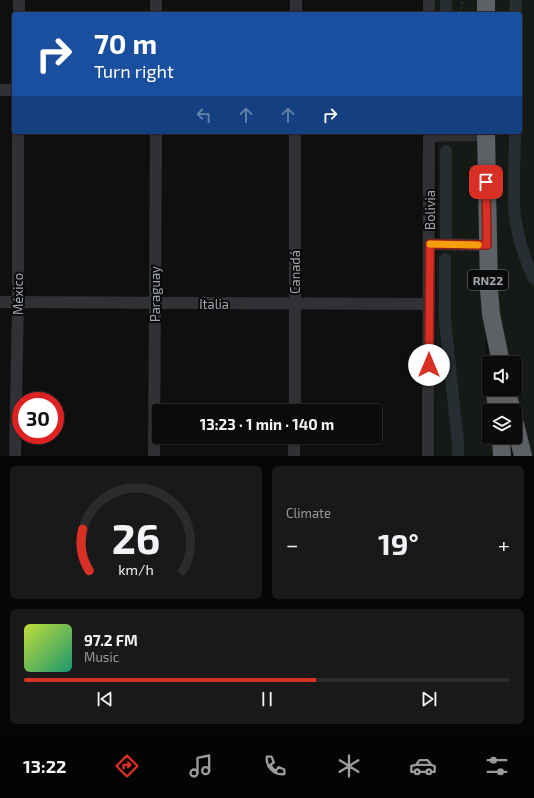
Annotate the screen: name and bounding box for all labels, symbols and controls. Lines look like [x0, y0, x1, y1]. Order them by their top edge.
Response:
text: 70 m [94, 26, 157, 60]
icon: right [28, 28, 80, 80]
text: Turn right [94, 60, 174, 82]
icon: left [193, 104, 215, 126]
icon: ahead [235, 104, 257, 126]
icon: ahead [277, 104, 299, 126]
icon: right [319, 104, 341, 126]
pin [469, 165, 503, 199]
icon: arrive [475, 171, 497, 193]
street label: Bolivia [422, 190, 438, 230]
street label: Canadá [287, 250, 303, 294]
street label: Paraguay [147, 266, 163, 322]
road number: RN22 [468, 270, 508, 290]
street label: México [10, 273, 26, 315]
street label: Italia [199, 296, 229, 312]
position arrow [408, 344, 450, 386]
map controls [482, 356, 522, 444]
button: sound [482, 356, 522, 396]
speed limit sign: 30 [12, 392, 64, 444]
button: layers [482, 404, 522, 444]
text: 13:23 · 1 min · 140 m [200, 415, 334, 433]
text: Climate [286, 505, 331, 521]
text: 26 [112, 511, 160, 561]
text: 19° [378, 525, 419, 561]
text: − [286, 531, 299, 557]
text: + [498, 531, 510, 557]
text: km/h [118, 560, 154, 577]
text: 97.2 FM [84, 631, 138, 649]
text: Music [84, 649, 119, 665]
icon: previous [94, 688, 116, 710]
icon: pause [256, 688, 278, 710]
icon: next [418, 688, 440, 710]
icon: directions [113, 752, 141, 780]
icon: music [187, 752, 215, 780]
icon: phone [261, 752, 289, 780]
icon: climate [335, 752, 363, 780]
icon: car [409, 752, 437, 780]
icon: filters [483, 752, 511, 780]
text: 13:22 [23, 755, 67, 777]

